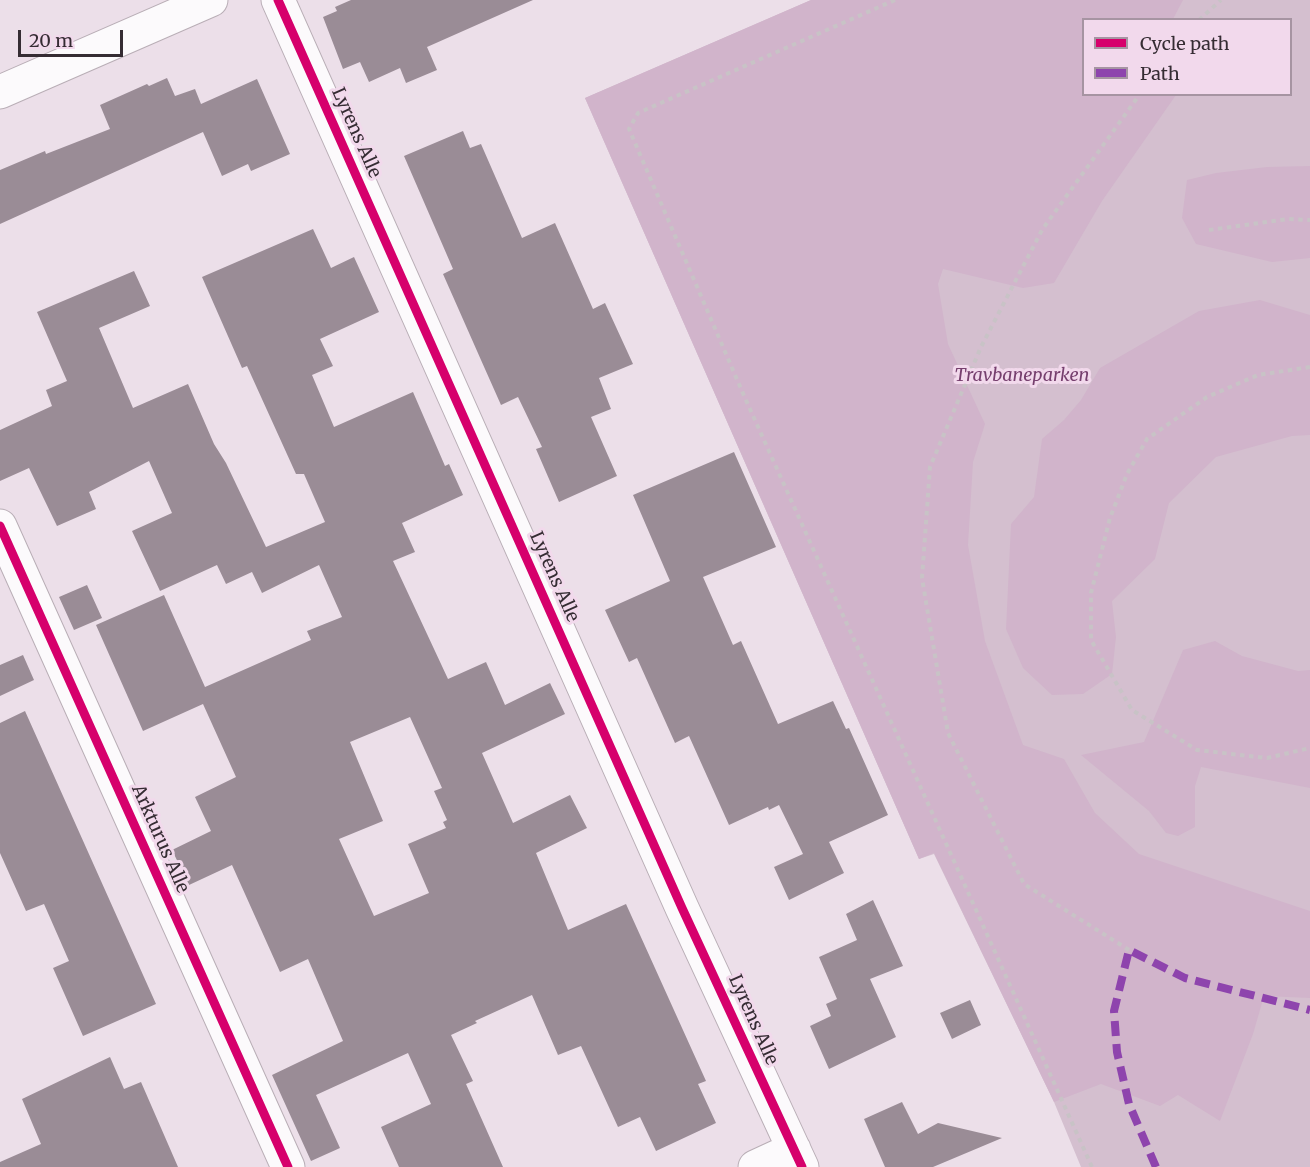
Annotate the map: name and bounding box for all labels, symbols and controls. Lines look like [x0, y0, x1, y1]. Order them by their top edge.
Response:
scale bar [21, 18, 126, 56]
legend [1082, 18, 1292, 96]
text: 20 m [29, 29, 73, 52]
text: Cycle path [1140, 32, 1229, 55]
text: Path [1140, 62, 1180, 85]
street label: Lyrens Alle [327, 85, 385, 181]
park label: Travbaneparken [955, 365, 1089, 387]
street label: Lyrens Alle [525, 529, 583, 625]
street label: Arkturus Alle [127, 782, 193, 896]
street label: Lyrens Alle [724, 972, 782, 1068]

